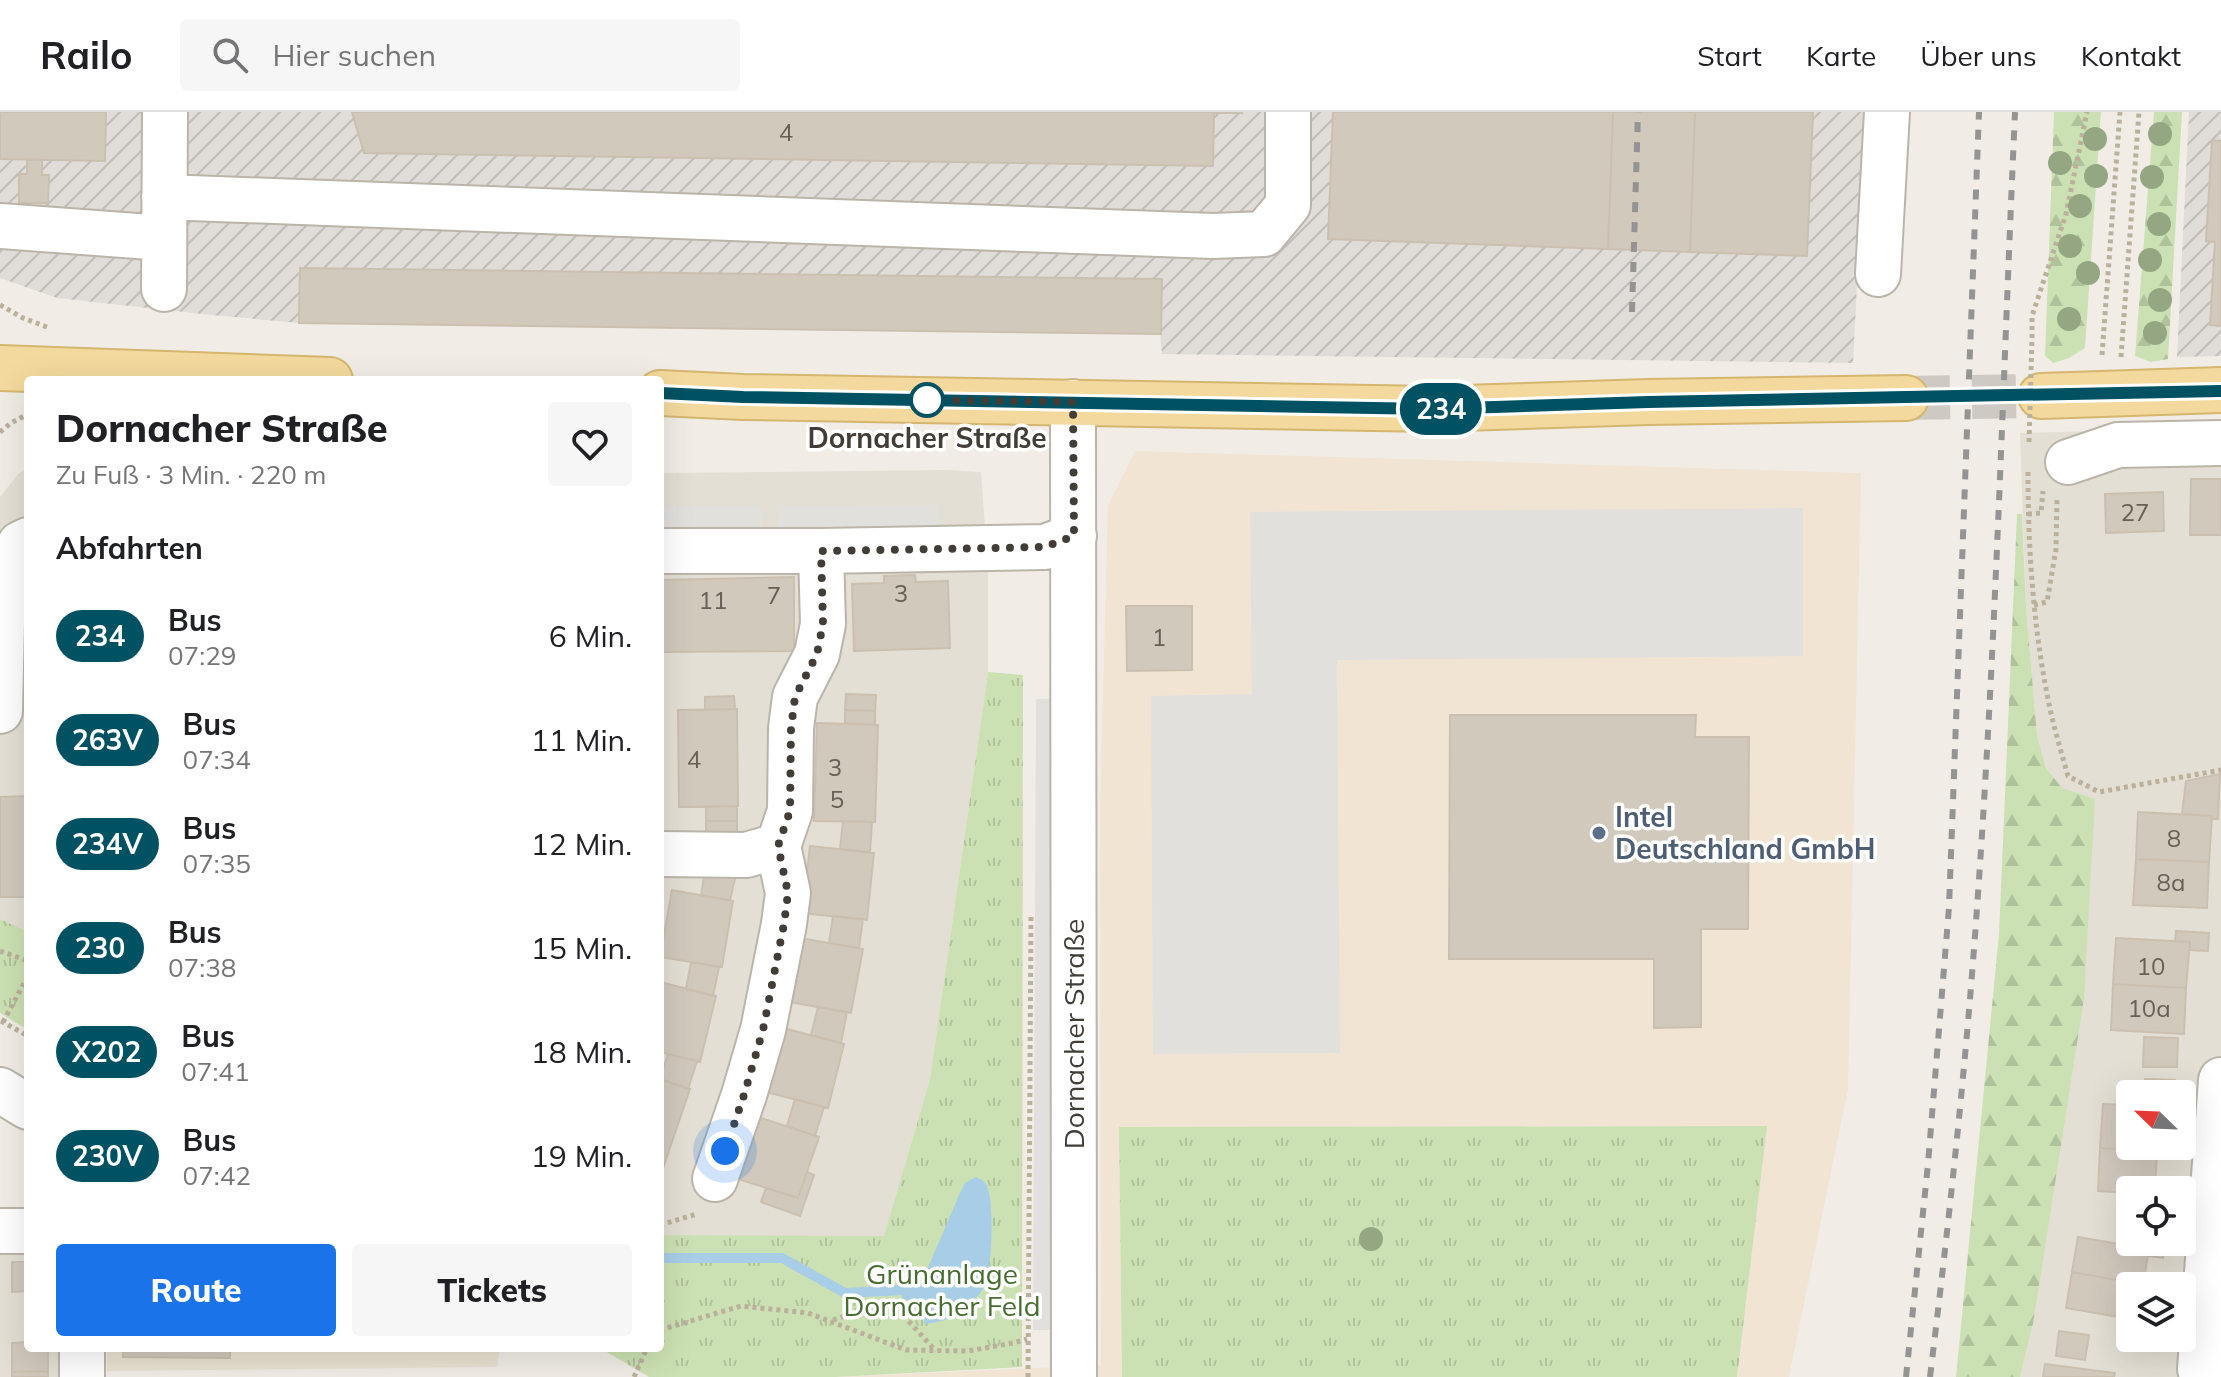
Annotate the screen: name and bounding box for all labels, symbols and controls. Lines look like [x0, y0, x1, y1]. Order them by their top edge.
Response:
search box [180, 19, 740, 91]
text: Railo [40, 31, 132, 79]
icon: search [208, 33, 252, 77]
text: Hier suchen [272, 36, 436, 74]
text: Start [1697, 38, 1762, 73]
text: Karte [1806, 38, 1876, 73]
text: Über uns [1920, 38, 2037, 73]
text: Kontakt [2081, 38, 2181, 73]
house number: 4 [779, 117, 793, 147]
marker: Dornacher Straße [910, 383, 944, 417]
line badge: 234 [1395, 383, 1487, 435]
text: 234 [1416, 391, 1466, 426]
button: heart [548, 402, 632, 486]
text: Dornacher Straße [56, 404, 388, 452]
place label: Dornacher Straße [807, 420, 1047, 455]
text: Zu Fuß · 3 Min. · 220 m [56, 458, 326, 491]
house number: 27 [2121, 497, 2149, 527]
text: Abfahrten [56, 529, 203, 567]
house number: 3 [894, 578, 908, 608]
house number: 7 [767, 580, 781, 610]
house number: 11 [699, 585, 727, 615]
text: Bus [168, 601, 222, 639]
text: 6 Min. [549, 617, 632, 655]
text: 234 [75, 618, 125, 653]
house number: 1 [1152, 622, 1166, 652]
text: 07:29 [168, 639, 236, 672]
text: Bus [183, 705, 236, 743]
text: 11 Min. [531, 721, 632, 759]
text: 263V [72, 722, 143, 757]
text: 07:34 [183, 743, 251, 776]
house number: 4 [687, 744, 701, 774]
house number: 3 [828, 752, 842, 782]
house number: 5 [830, 784, 844, 814]
place label: Intel Deutschland GmbH [1615, 799, 1876, 866]
text: Bus [183, 809, 236, 847]
house number: 8 [2167, 823, 2181, 853]
marker: Intel Deutschland GmbH [1590, 824, 1608, 842]
text: 12 Min. [531, 825, 632, 863]
text: 234V [72, 826, 143, 861]
text: 07:35 [183, 847, 251, 880]
house number: 8a [2157, 867, 2185, 897]
text: Bus [168, 913, 222, 951]
street label: Dornacher Straße [1056, 919, 1091, 1149]
text: 15 Min. [531, 929, 632, 967]
text: 230 [75, 930, 125, 965]
text: 07:38 [168, 951, 236, 984]
house number: 10 [2137, 951, 2165, 981]
house number: 10a [2127, 993, 2171, 1023]
text: Bus [181, 1017, 235, 1055]
text: 18 Min. [531, 1033, 632, 1071]
text: X202 [72, 1034, 141, 1069]
text: 07:41 [181, 1055, 250, 1088]
north arrow [2116, 1080, 2196, 1160]
map controls [2116, 1080, 2196, 1352]
text: Bus [183, 1121, 236, 1159]
your location [705, 1131, 745, 1171]
text: 19 Min. [531, 1137, 632, 1175]
text: 230V [72, 1138, 143, 1173]
text: 07:42 [183, 1159, 251, 1192]
button: locate [2116, 1176, 2196, 1256]
button: Route [56, 1244, 336, 1336]
button: Tickets [352, 1244, 632, 1336]
park label: Grünanlage Dornacher Feld [843, 1256, 1041, 1323]
button: layers [2116, 1272, 2196, 1352]

